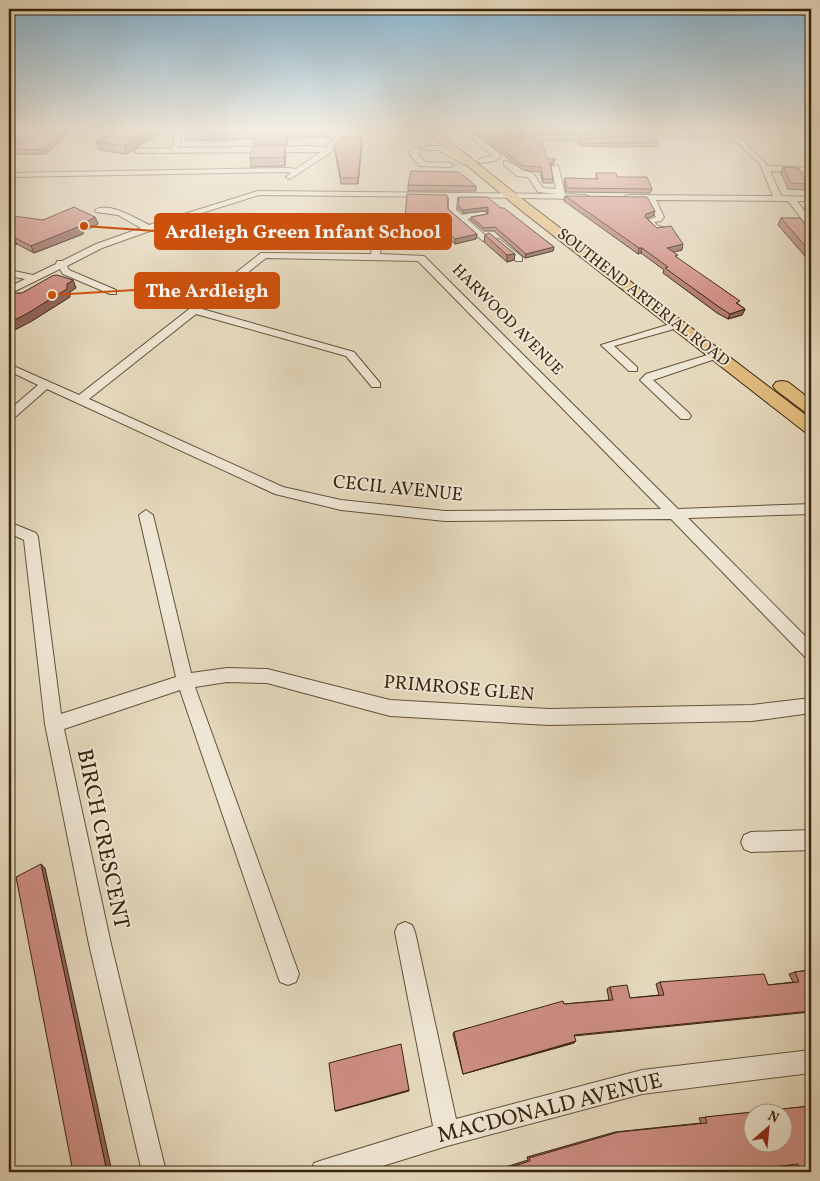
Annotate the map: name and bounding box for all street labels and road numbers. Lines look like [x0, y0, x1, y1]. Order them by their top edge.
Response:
street label: SOUTHEND ARTERIAL ROAD [552, 224, 734, 373]
street label: HARWOOD AVENUE [447, 260, 567, 380]
street label: CECIL AVENUE [332, 469, 464, 509]
street label: PRIMROSE GLEN [383, 669, 535, 709]
street label: BIRCH CRESCENT [68, 746, 136, 932]
street label: MACDONALD AVENUE [434, 1066, 666, 1152]

